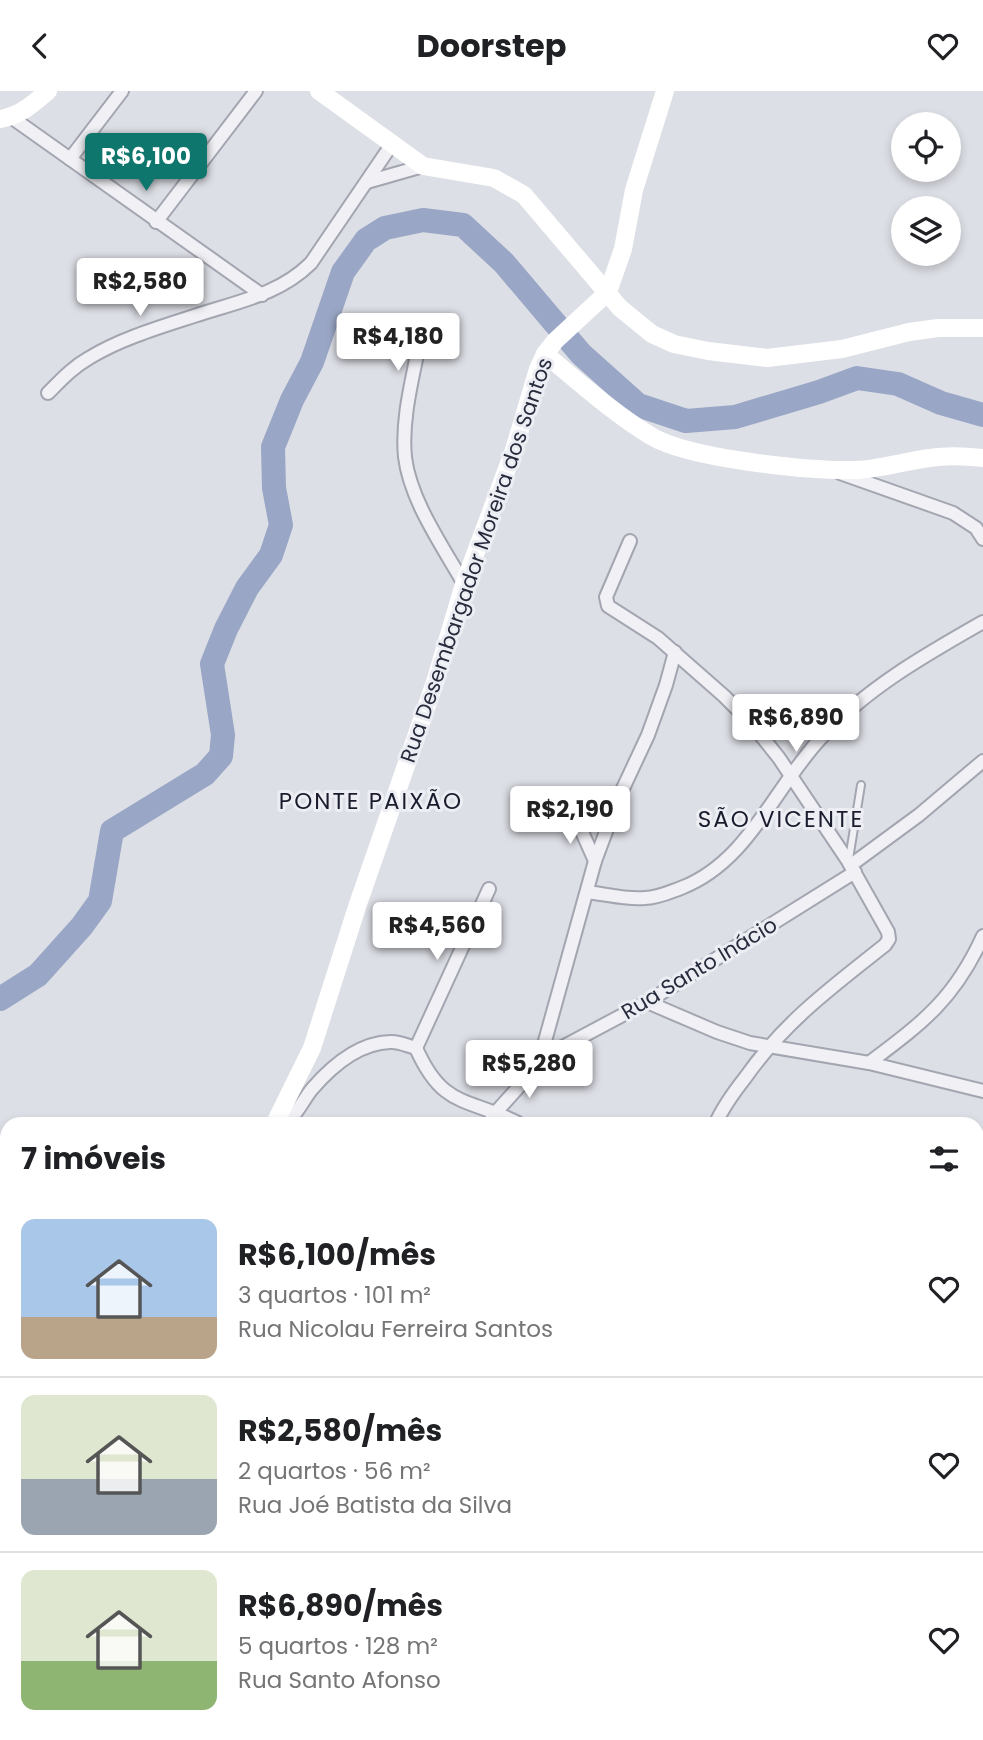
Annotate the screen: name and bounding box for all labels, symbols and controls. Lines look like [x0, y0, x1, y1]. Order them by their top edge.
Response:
text: Doorstep [416, 23, 567, 68]
icon: back [21, 27, 59, 65]
icon: heart [924, 27, 962, 65]
map controls [891, 112, 961, 266]
button: locate [891, 112, 961, 182]
pin: R$6,100 [81, 133, 211, 193]
text: R$6,100 [101, 140, 191, 172]
button: layers [891, 196, 961, 266]
pin: R$2,580 [75, 259, 205, 318]
text: R$2,580 [93, 265, 187, 297]
pin: R$4,180 [333, 313, 463, 373]
text: R$4,180 [353, 320, 443, 352]
street label: Rua Desembargador Moreira dos Santos [393, 354, 559, 766]
pin: R$6,890 [731, 695, 861, 754]
text: R$6,890 [748, 701, 844, 733]
district label: PONTE PAIXÃO [279, 785, 463, 817]
pin: R$2,190 [505, 787, 635, 846]
text: R$2,190 [526, 793, 614, 825]
district label: SÃO VICENTE [698, 803, 864, 835]
pin: R$4,560 [372, 903, 502, 962]
text: R$4,560 [389, 909, 485, 941]
street label: Rua Santo Inácio [616, 910, 782, 1026]
pin: R$5,280 [464, 1041, 594, 1100]
text: R$5,280 [482, 1047, 576, 1079]
text: 7 imóveis [21, 1137, 166, 1180]
icon: filters [925, 1140, 963, 1178]
text: R$6,100/mês [238, 1233, 436, 1276]
icon: home [77, 1247, 161, 1331]
icon: heart [925, 1270, 963, 1308]
text: 3 quartos · 101 m² [238, 1279, 431, 1311]
text: Rua Nicolau Ferreira Santos [238, 1313, 553, 1345]
text: R$2,580/mês [238, 1409, 442, 1452]
icon: home [77, 1423, 161, 1507]
icon: heart [925, 1446, 963, 1484]
text: 2 quartos · 56 m² [238, 1455, 431, 1487]
text: Rua Joé Batista da Silva [238, 1489, 512, 1521]
text: R$6,890/mês [238, 1584, 443, 1627]
icon: home [77, 1598, 161, 1682]
icon: heart [925, 1621, 963, 1659]
text: 5 quartos · 128 m² [238, 1630, 438, 1662]
text: Rua Santo Afonso [238, 1664, 441, 1696]

